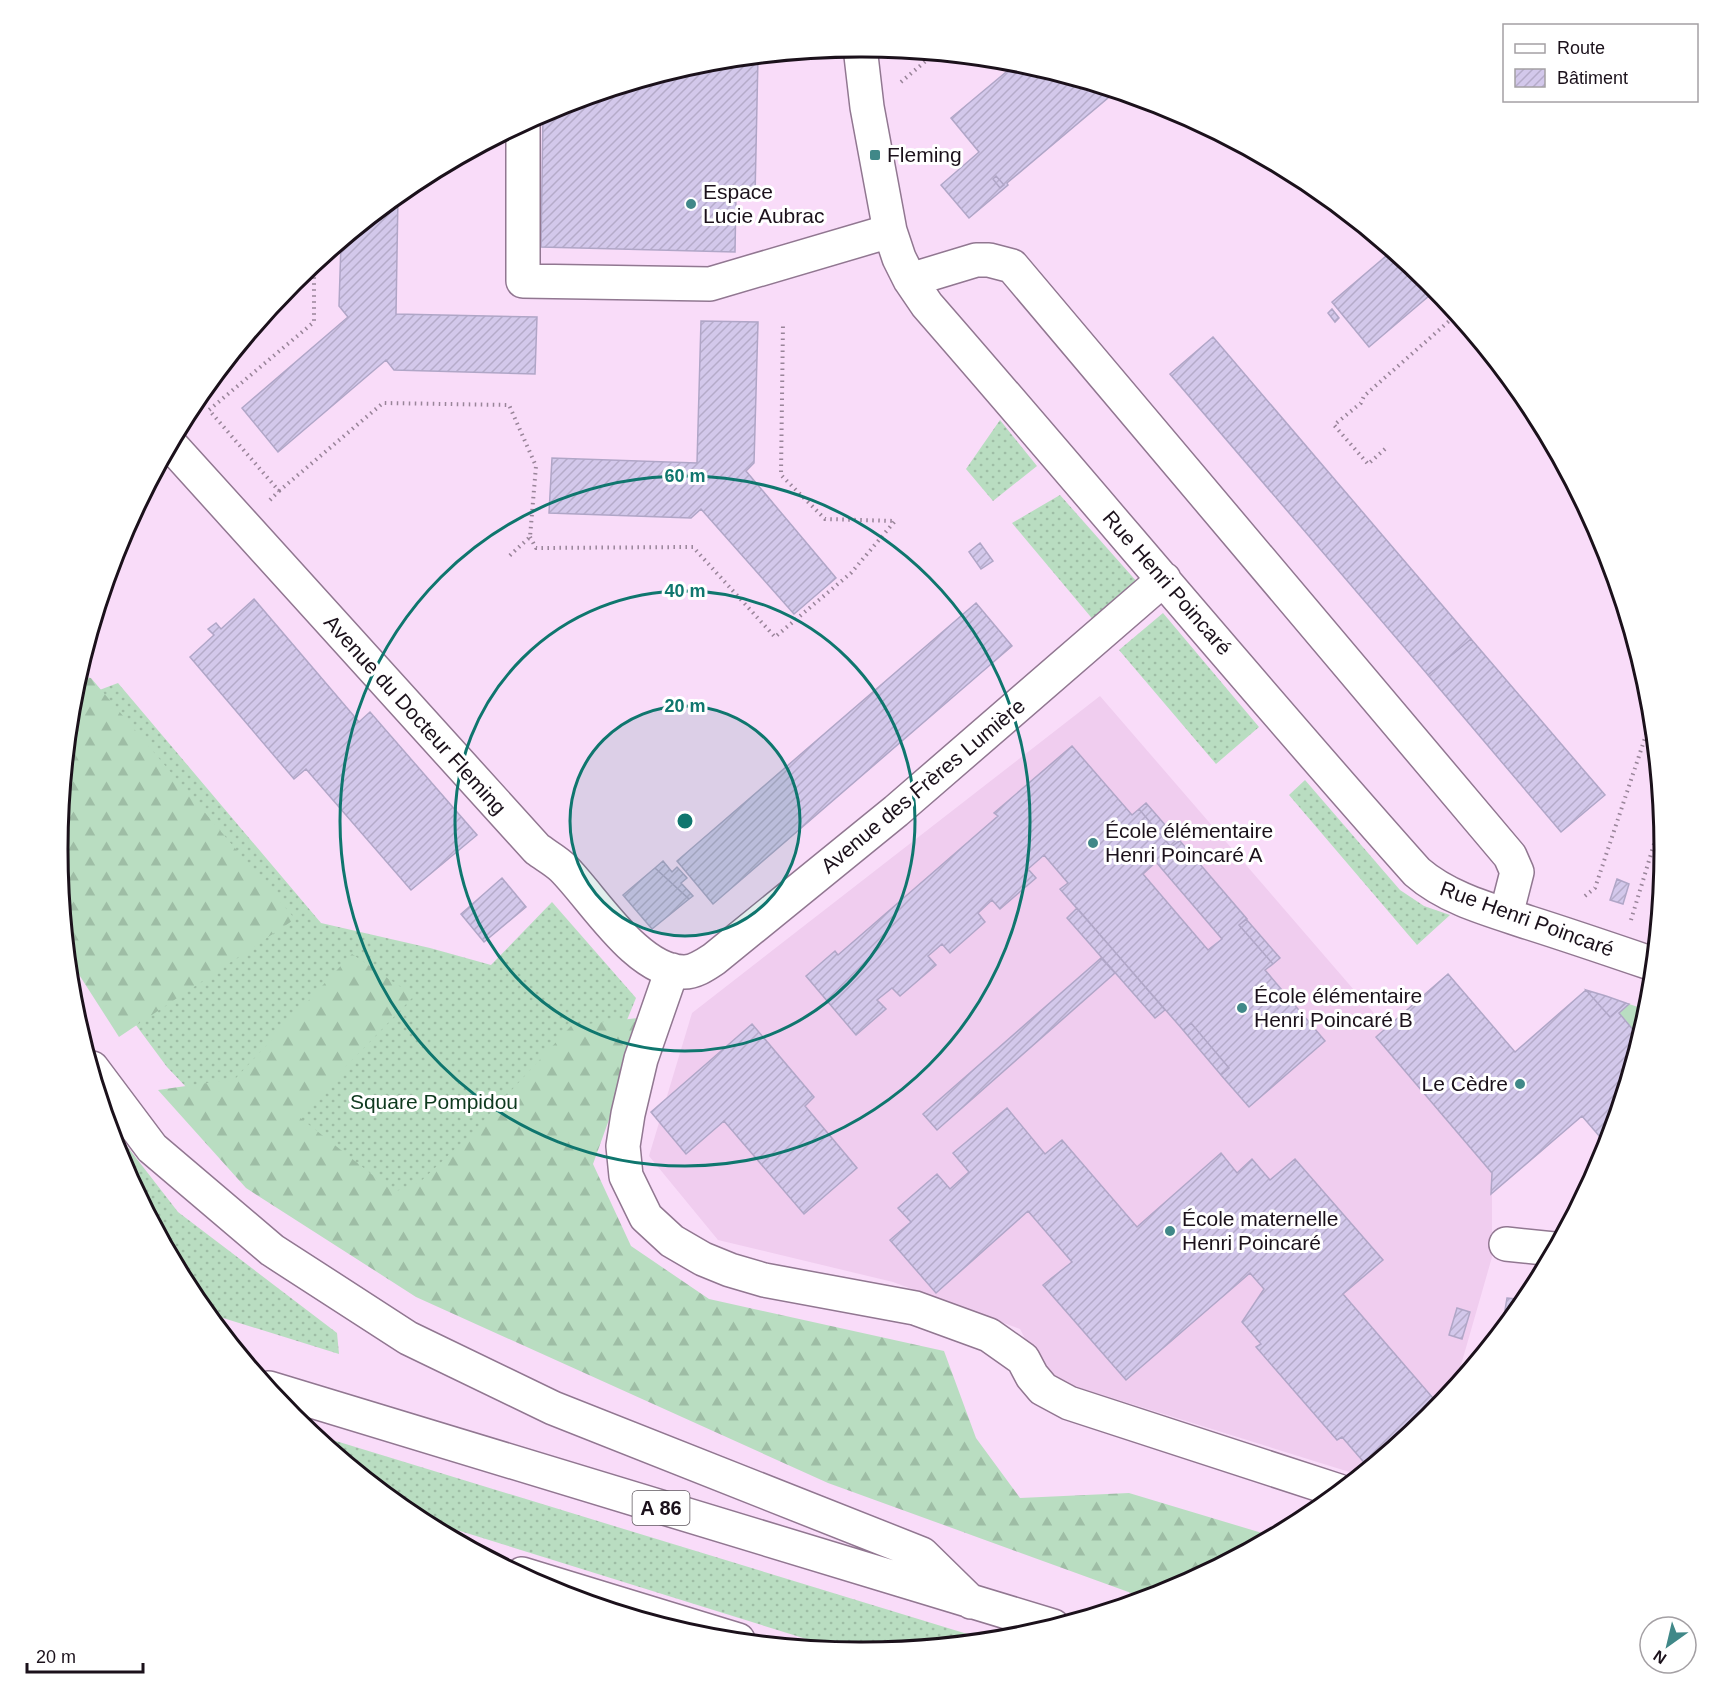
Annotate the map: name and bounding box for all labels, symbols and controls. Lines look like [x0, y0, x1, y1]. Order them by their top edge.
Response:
legend [1503, 24, 1698, 102]
text: Route [1557, 38, 1605, 58]
text: Bâtiment [1557, 68, 1628, 88]
place label: Fleming [887, 143, 962, 166]
marker: Fleming [868, 148, 882, 162]
place label: Espace Lucie Aubrac [703, 180, 824, 227]
marker: Espace Lucie Aubrac [684, 197, 698, 211]
text: 60 m [664, 466, 706, 486]
street label: Rue Henri Poincaré [1099, 506, 1236, 659]
text: 40 m [664, 581, 706, 601]
street label: Avenue du Docteur Fleming [320, 610, 511, 819]
street label: Avenue des Frères Lumière [816, 694, 1029, 878]
text: 20 m [664, 696, 706, 716]
centre of rings [675, 811, 695, 831]
place label: École élémentaire Henri Poincaré A [1105, 819, 1273, 866]
marker: École élémentaire Henri Poincaré A [1086, 836, 1100, 850]
street label: Rue Henri Poincaré [1437, 876, 1617, 961]
place label: École élémentaire Henri Poincaré B [1254, 984, 1422, 1031]
marker: École élémentaire Henri Poincaré B [1235, 1001, 1249, 1015]
place label: Le Cèdre [1422, 1072, 1508, 1095]
marker: Le Cèdre [1513, 1077, 1527, 1091]
park label: Square Pompidou [350, 1090, 518, 1113]
place label: École maternelle Henri Poincaré [1182, 1207, 1338, 1254]
marker: École maternelle Henri Poincaré [1163, 1224, 1177, 1238]
road number: A 86 [632, 1491, 690, 1525]
north arrow [1638, 1615, 1698, 1675]
scale bar [27, 1636, 142, 1674]
text: 20 m [36, 1647, 76, 1667]
text: N [1650, 1647, 1669, 1667]

